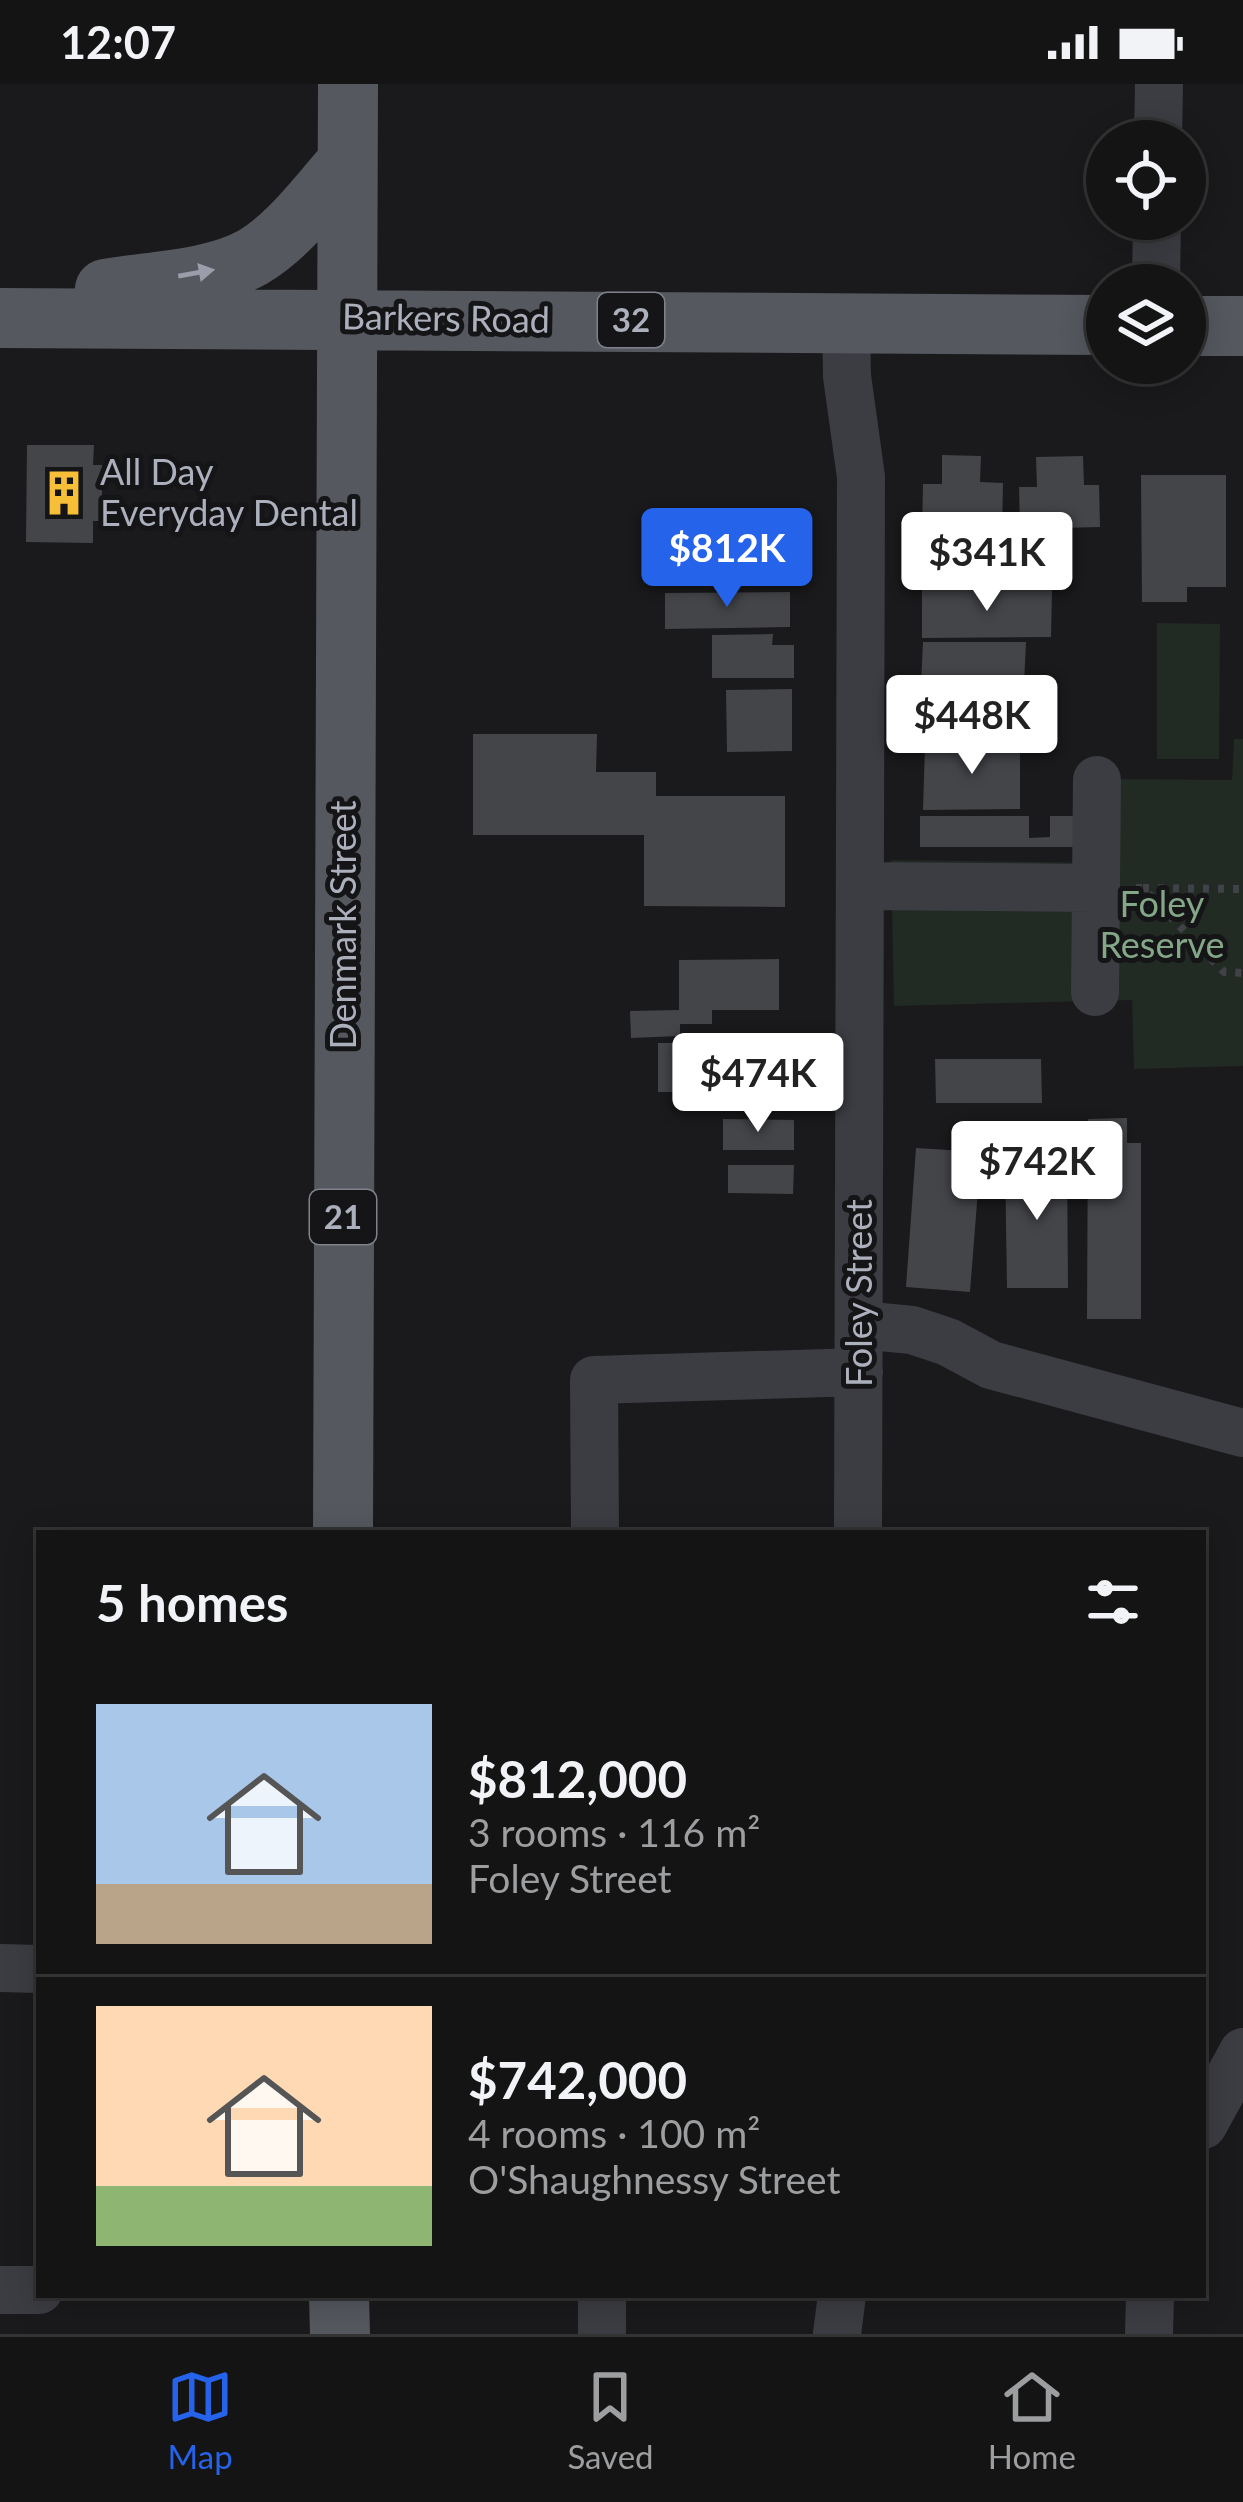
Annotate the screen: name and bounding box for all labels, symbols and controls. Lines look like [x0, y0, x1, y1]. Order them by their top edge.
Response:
text: 12:07 [60, 15, 176, 69]
map controls [1086, 120, 1206, 384]
button: locate [1086, 120, 1206, 240]
one-way arrow [178, 263, 216, 282]
button: layers [1086, 264, 1206, 384]
street label: Barkers Road [342, 293, 550, 341]
road number: 32 [598, 293, 664, 347]
place label: All Day Everyday Dental [100, 449, 358, 534]
building icon: All Day Everyday Dental [39, 468, 89, 518]
pin: $812K [643, 508, 811, 610]
pin: $341K [903, 512, 1071, 614]
text: $812K [668, 524, 786, 570]
text: $341K [928, 528, 1046, 574]
pin: $448K [888, 675, 1056, 777]
text: $448K [913, 691, 1031, 737]
street label: Denmark Street [320, 800, 364, 1050]
park label: Foley Reserve [1099, 881, 1225, 966]
pin: $474K [674, 1033, 842, 1135]
text: $474K [699, 1049, 817, 1095]
pin: $742K [953, 1121, 1121, 1223]
text: $742K [978, 1137, 1096, 1183]
road number: 21 [310, 1190, 376, 1244]
street label: Foley Street [836, 1199, 880, 1387]
icon: filters [1080, 1569, 1146, 1635]
text: 5 homes [96, 1572, 288, 1633]
text: $812,000 [468, 1748, 687, 1809]
icon: home [192, 1752, 336, 1896]
text: 3 rooms · 116 m² [468, 1809, 760, 1855]
text: Foley Street [468, 1855, 672, 1901]
text: $742,000 [468, 2049, 687, 2110]
icon: home [192, 2054, 336, 2198]
text: 4 rooms · 100 m² [468, 2110, 760, 2156]
text: O'Shaughnessy Street [468, 2156, 841, 2202]
tab: Map [167, 2364, 233, 2476]
tab: Saved [567, 2364, 654, 2476]
tab: Home [988, 2364, 1076, 2476]

